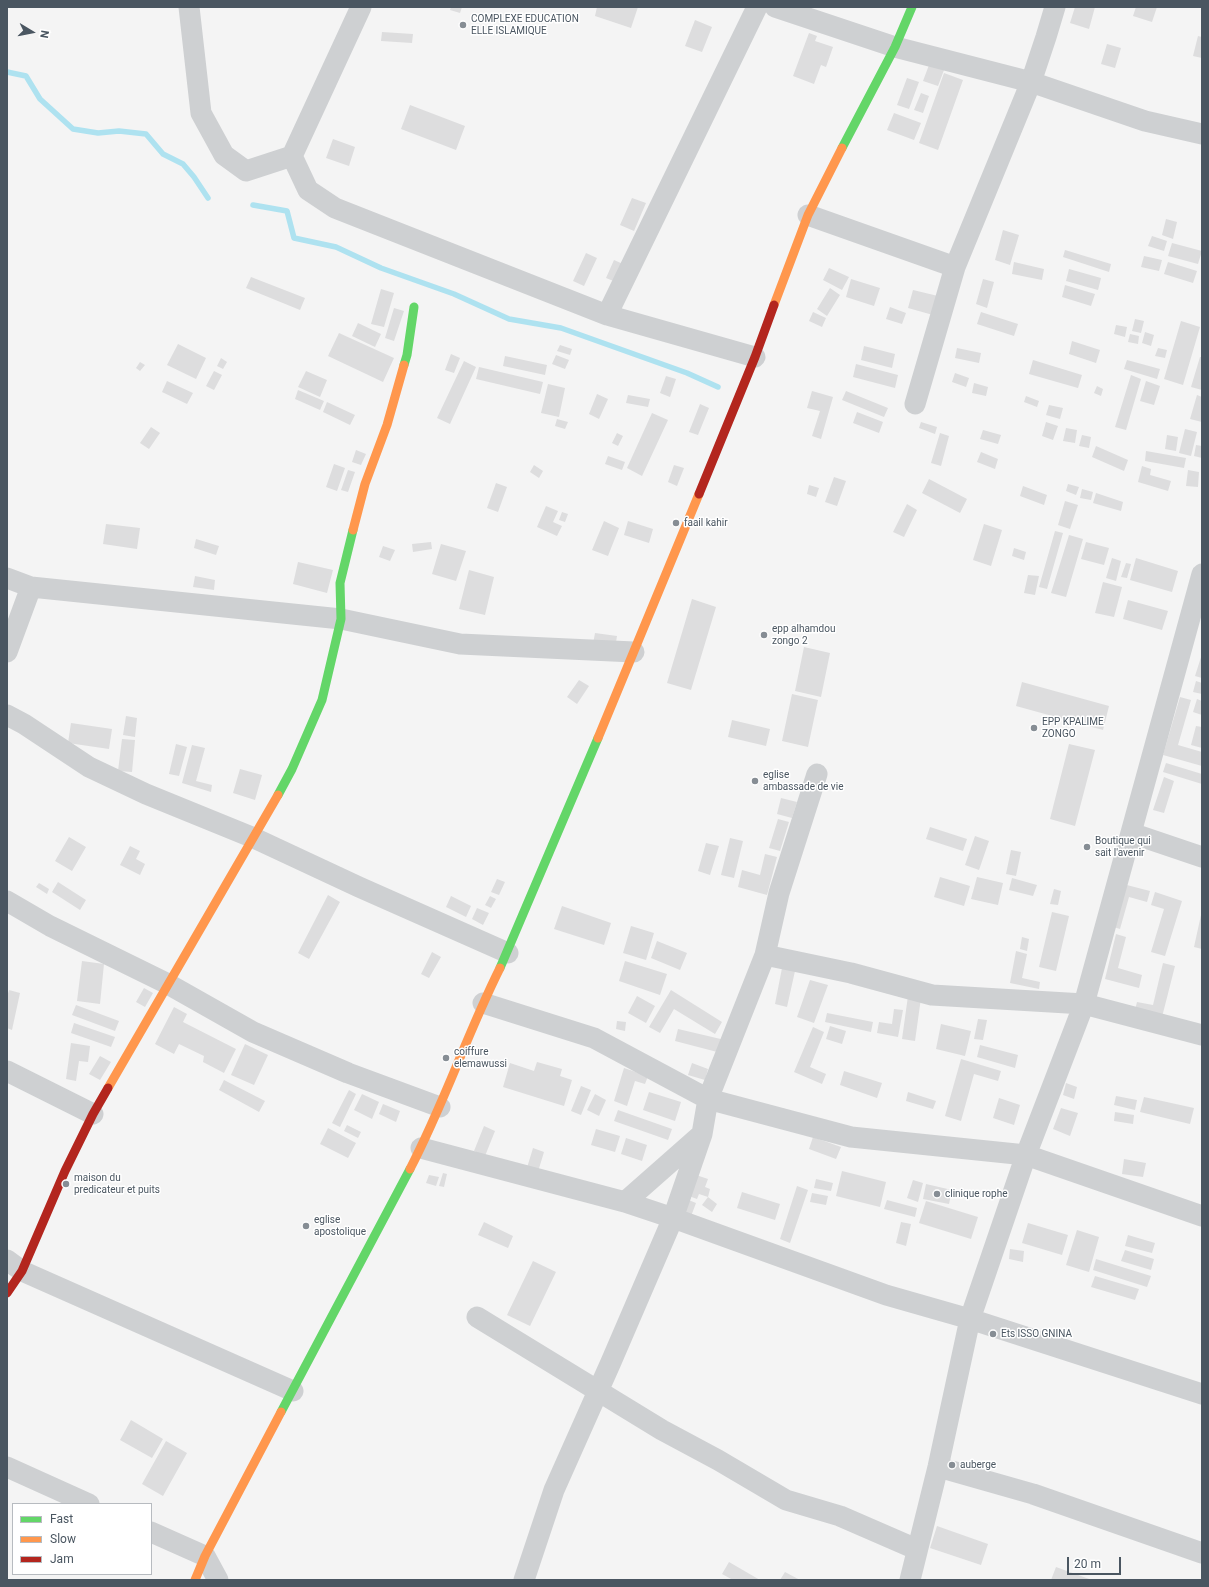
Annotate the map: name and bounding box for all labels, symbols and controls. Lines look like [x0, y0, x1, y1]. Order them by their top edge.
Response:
north arrow [12, 12, 52, 52]
place label: COMPLEXE EDUCATION ELLE ISLAMIQUE [471, 13, 579, 36]
marker: COMPLEXE EDUCATION ELLE ISLAMIQUE [458, 20, 468, 30]
text: N [37, 29, 51, 39]
place label: faail kahir [684, 517, 728, 529]
marker: faail kahir [671, 518, 681, 528]
place label: epp alhamdou zongo 2 [772, 623, 835, 646]
marker: epp alhamdou zongo 2 [759, 630, 769, 640]
place label: EPP KPALIME ZONGO [1042, 716, 1104, 740]
marker: EPP KPALIME ZONGO [1029, 723, 1039, 733]
place label: eglise ambassade de vie [763, 769, 843, 792]
marker: eglise ambassade de vie [750, 776, 760, 786]
place label: Boutique qui sait l'avenir [1095, 835, 1151, 858]
marker: Boutique qui sait l'avenir [1082, 842, 1092, 852]
place label: coiffure elemawussi [454, 1046, 507, 1070]
marker: coiffure elemawussi [441, 1053, 451, 1063]
place label: maison du predicateur et puits [74, 1172, 160, 1196]
marker: maison du predicateur et puits [61, 1179, 71, 1189]
place label: clinique rophe [945, 1188, 1007, 1200]
marker: clinique rophe [932, 1189, 942, 1199]
place label: eglise apostolique [314, 1214, 366, 1238]
marker: eglise apostolique [301, 1221, 311, 1231]
place label: Ets ISSO GNINA [1001, 1328, 1072, 1340]
marker: Ets ISSO GNINA [988, 1329, 998, 1339]
place label: auberge [960, 1459, 996, 1471]
marker: auberge [947, 1460, 957, 1470]
legend [12, 1503, 152, 1575]
text: Fast [50, 1512, 73, 1526]
text: Slow [50, 1532, 76, 1546]
scale bar [1069, 1549, 1123, 1575]
text: Jam [50, 1552, 74, 1566]
text: 20 m [1074, 1557, 1101, 1571]

